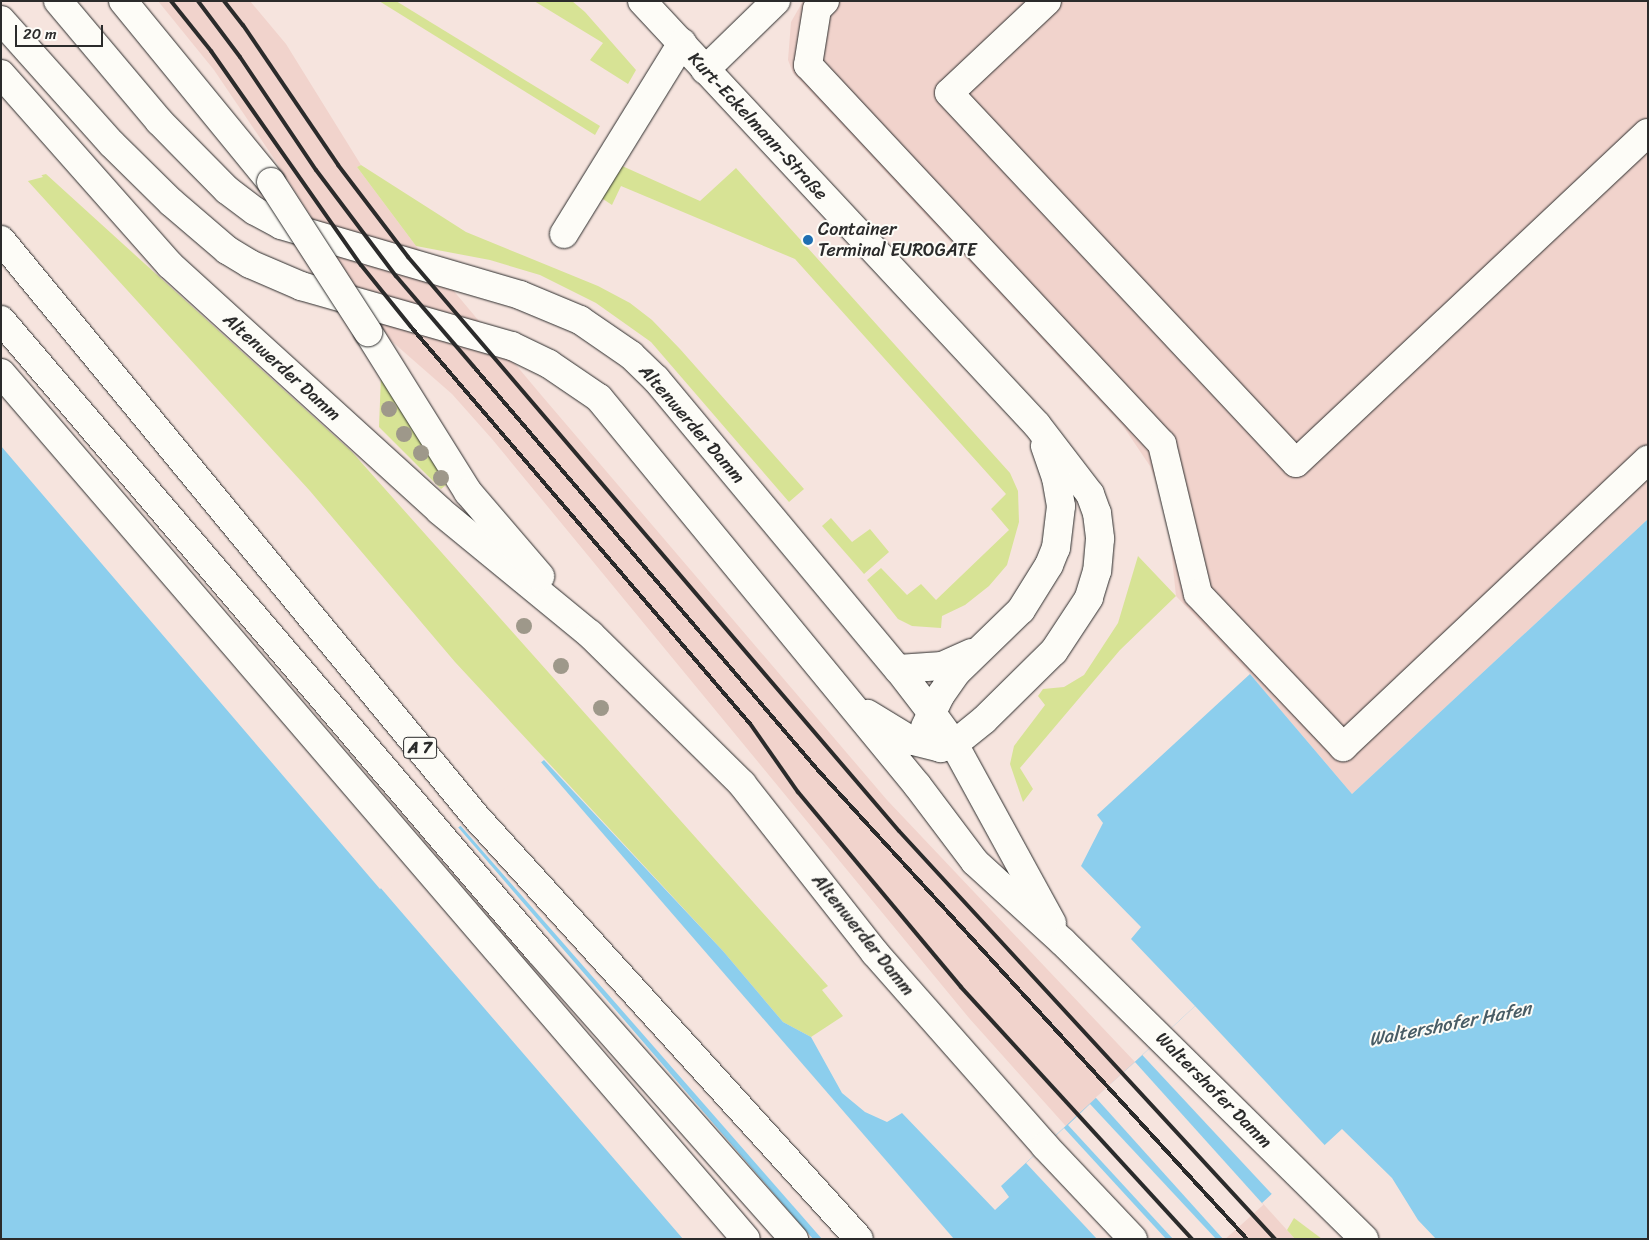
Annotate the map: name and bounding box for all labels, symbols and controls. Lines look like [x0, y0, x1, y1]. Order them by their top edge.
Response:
scale bar [18, 15, 105, 47]
text: 20 m [23, 21, 57, 47]
street label: Kurt-Eckelmann-Straße [684, 48, 832, 204]
place label: Container Terminal EUROGATE [818, 219, 977, 262]
marker: Container Terminal EUROGATE [802, 234, 814, 246]
street label: Altenwerder Damm [219, 309, 345, 425]
street label: Altenwerder Damm [634, 360, 750, 488]
road number: A 7 [402, 734, 438, 761]
street label: Altenwerder Damm [807, 870, 919, 1000]
water label: Waltershofer Hafen [1366, 997, 1534, 1051]
street label: Waltershofer Damm [1151, 1027, 1277, 1153]

